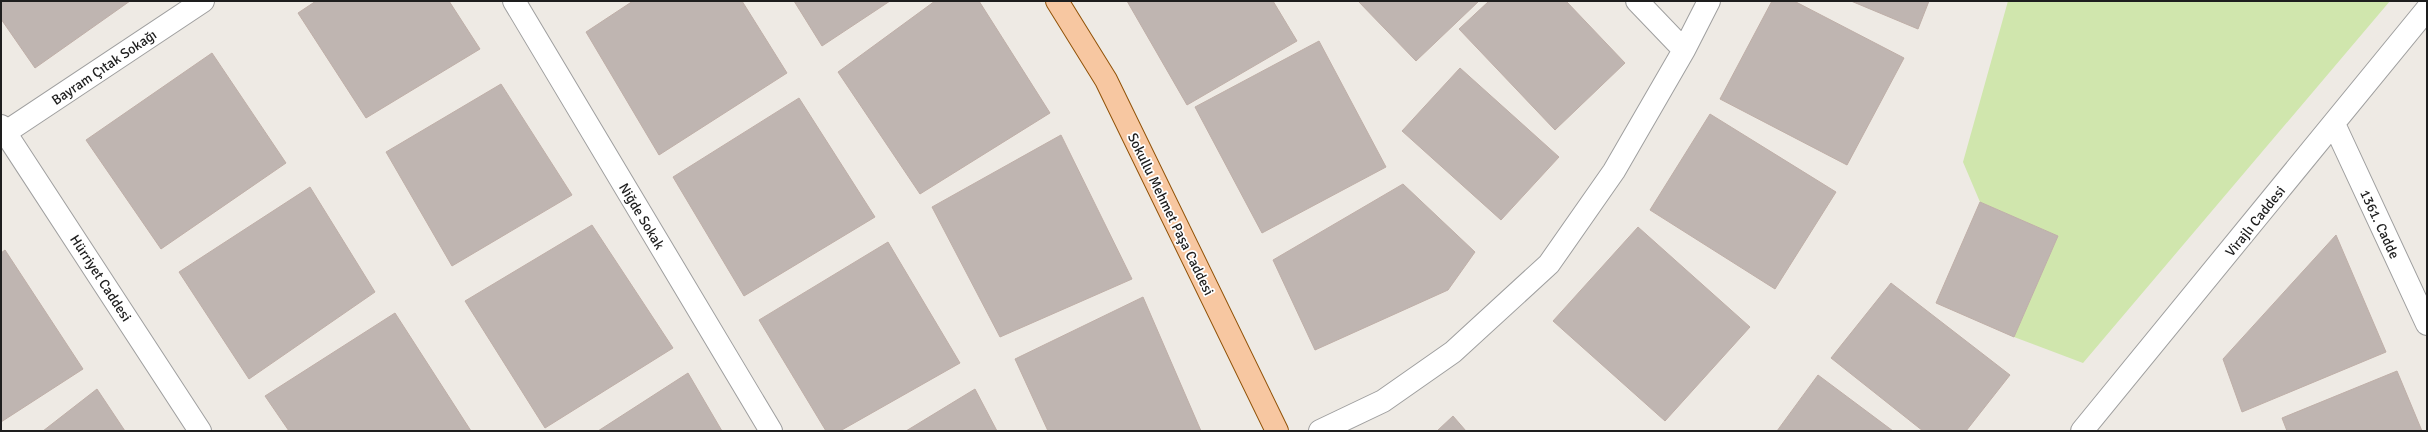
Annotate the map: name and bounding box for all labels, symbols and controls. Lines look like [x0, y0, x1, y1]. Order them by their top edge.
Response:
street label: Bayram Çıtak Sokağı [49, 26, 160, 109]
street label: Sokullu Mehmet Paşa Caddesi [1124, 130, 1217, 298]
street label: Niğde Sokak [615, 180, 668, 253]
street label: Virajlı Caddesi [2222, 183, 2289, 260]
street label: 1361. Cadde [2356, 187, 2403, 261]
street label: Hürriyet Caddesi [66, 232, 135, 325]

